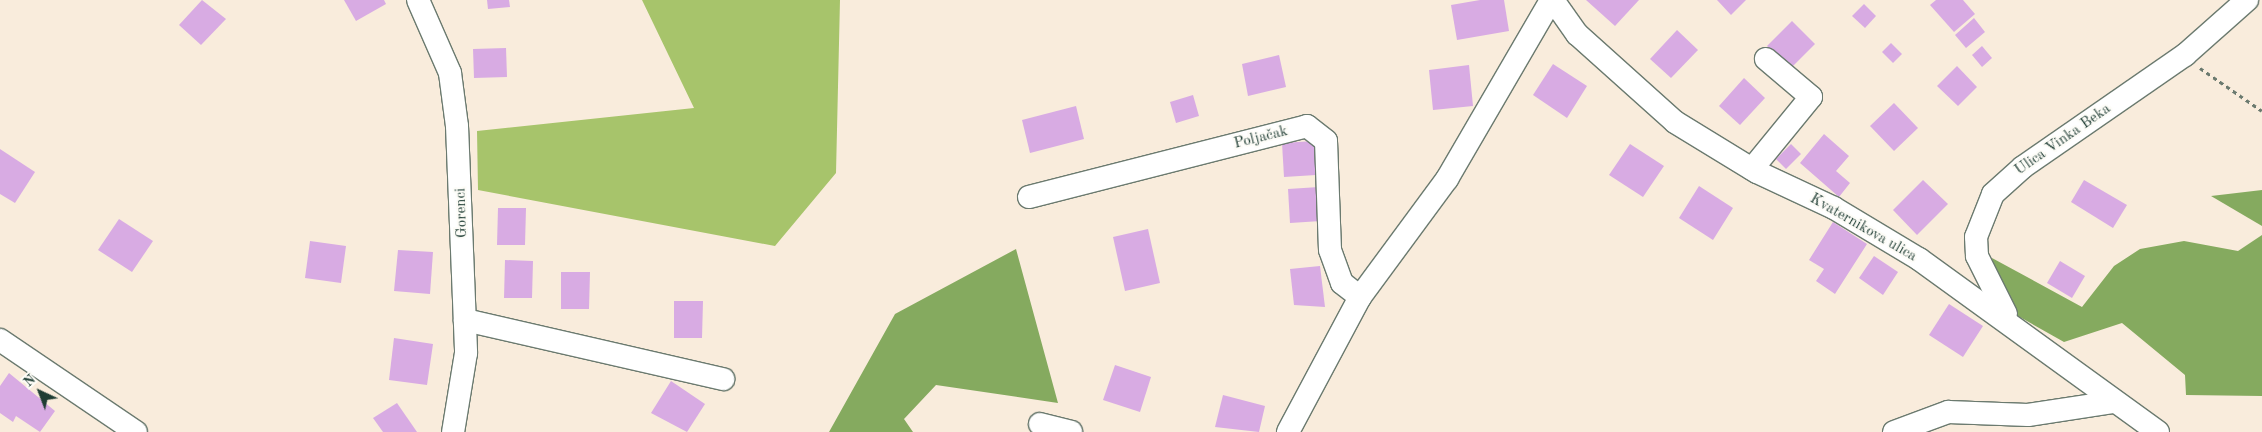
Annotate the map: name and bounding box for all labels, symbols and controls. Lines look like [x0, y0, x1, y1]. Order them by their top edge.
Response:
street label: Ulica Vinka Beka [2012, 100, 2114, 180]
street label: Poljačak [1232, 123, 1290, 153]
street label: Gorenci [452, 188, 472, 238]
street label: Kvaternikova ulica [1806, 190, 1920, 266]
north arrow [15, 367, 65, 417]
text: N [21, 372, 38, 390]

